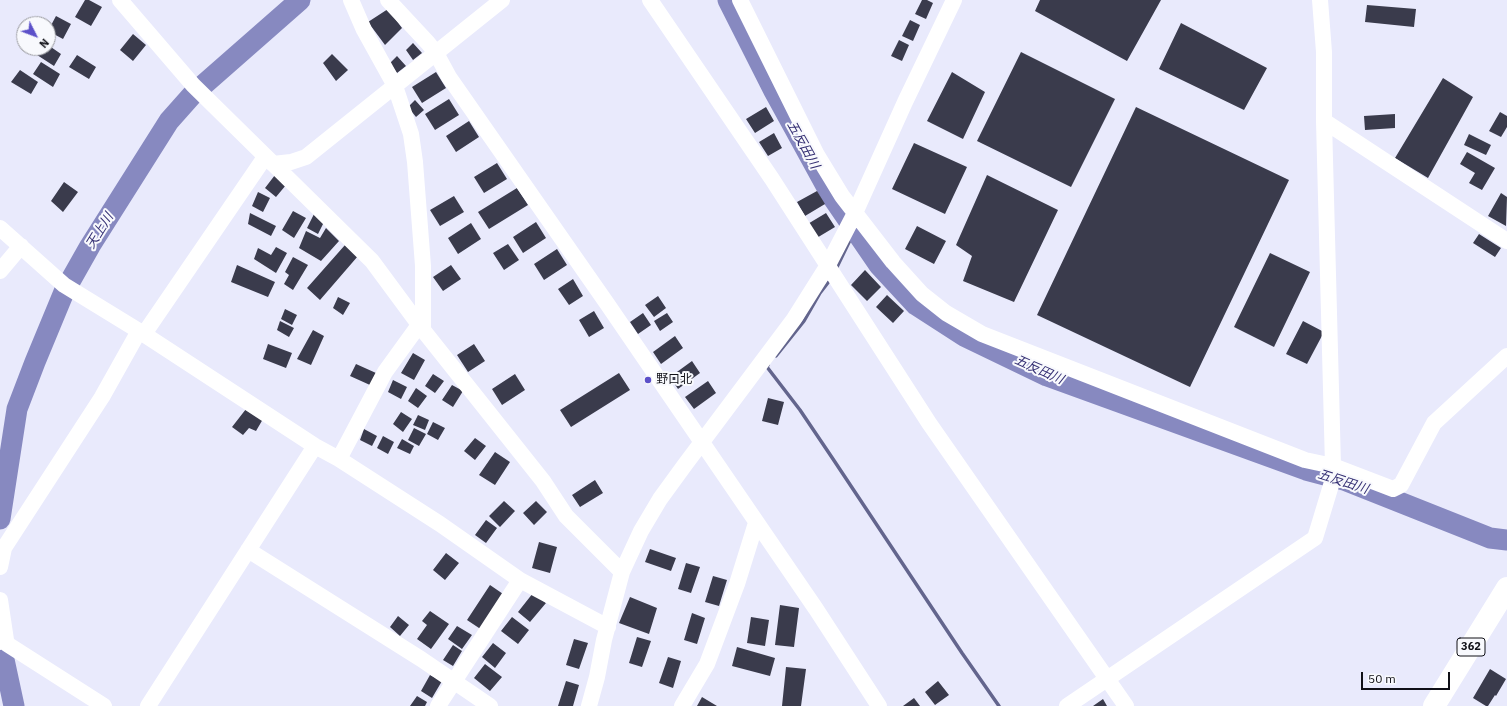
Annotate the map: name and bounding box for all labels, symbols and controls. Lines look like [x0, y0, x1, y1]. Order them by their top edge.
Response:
north arrow [16, 16, 56, 56]
text: N [36, 36, 52, 51]
water label: 五反田川 [784, 118, 822, 172]
water label: 天上川 [83, 210, 117, 252]
water label: 五反田川 [1012, 352, 1066, 388]
place label: 野口北 [656, 373, 692, 387]
marker: 野口北 [643, 375, 653, 385]
water label: 五反田川 [1316, 467, 1370, 497]
road number: 362 [1457, 638, 1485, 656]
scale bar [1363, 664, 1452, 690]
text: 50 m [1368, 671, 1396, 686]

